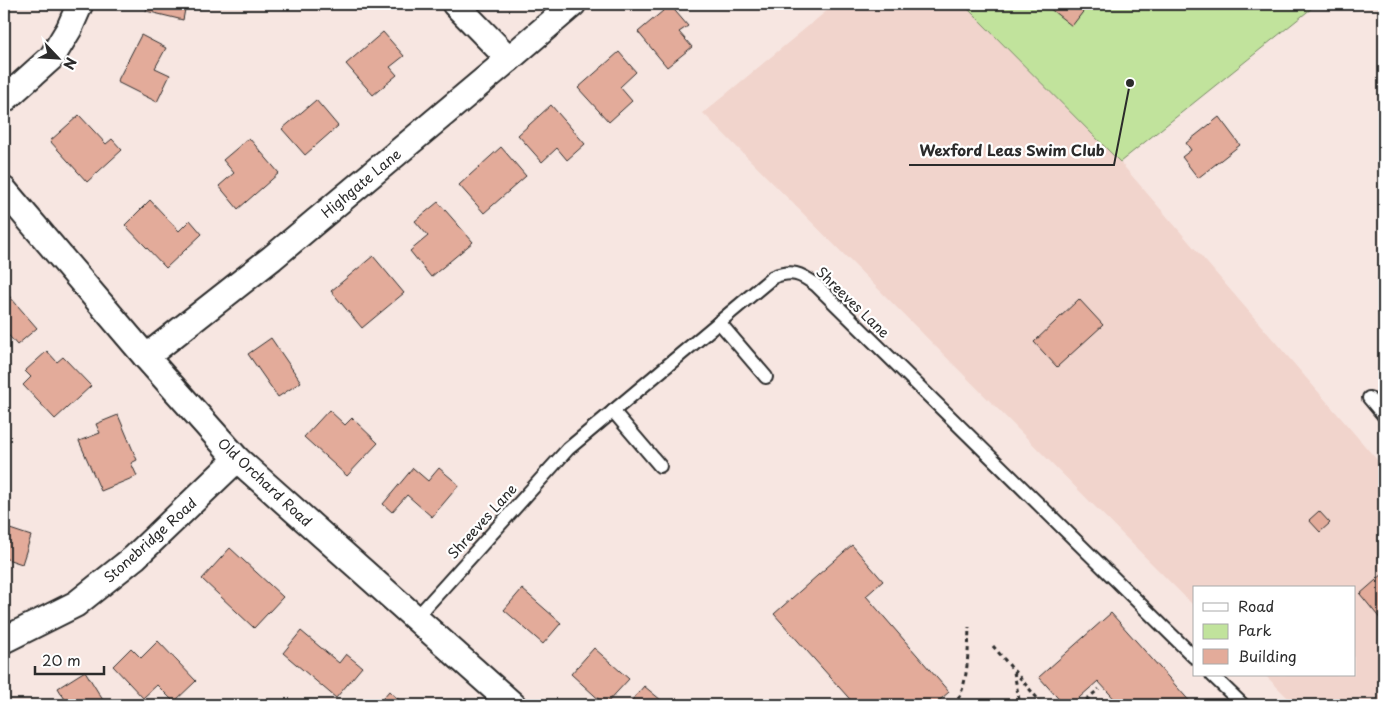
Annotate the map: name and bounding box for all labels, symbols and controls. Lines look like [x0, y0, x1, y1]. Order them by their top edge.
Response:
north arrow [32, 32, 82, 82]
text: N [58, 54, 82, 73]
callout: Wexford Leas Swim Club [909, 135, 1114, 165]
text: Wexford Leas Swim Club [919, 138, 1105, 161]
street label: Highgate Lane [317, 143, 406, 223]
street label: Shreeves Lane [812, 261, 895, 343]
street label: Old Orchard Road [213, 433, 317, 531]
street label: Shreeves Lane [442, 479, 522, 563]
street label: Stonebridge Road [99, 493, 201, 587]
legend [1193, 586, 1356, 676]
text: Road [1238, 594, 1274, 617]
text: Park [1238, 618, 1272, 641]
scale bar [35, 644, 104, 676]
text: Building [1238, 644, 1297, 667]
text: 20 m [42, 648, 81, 671]

